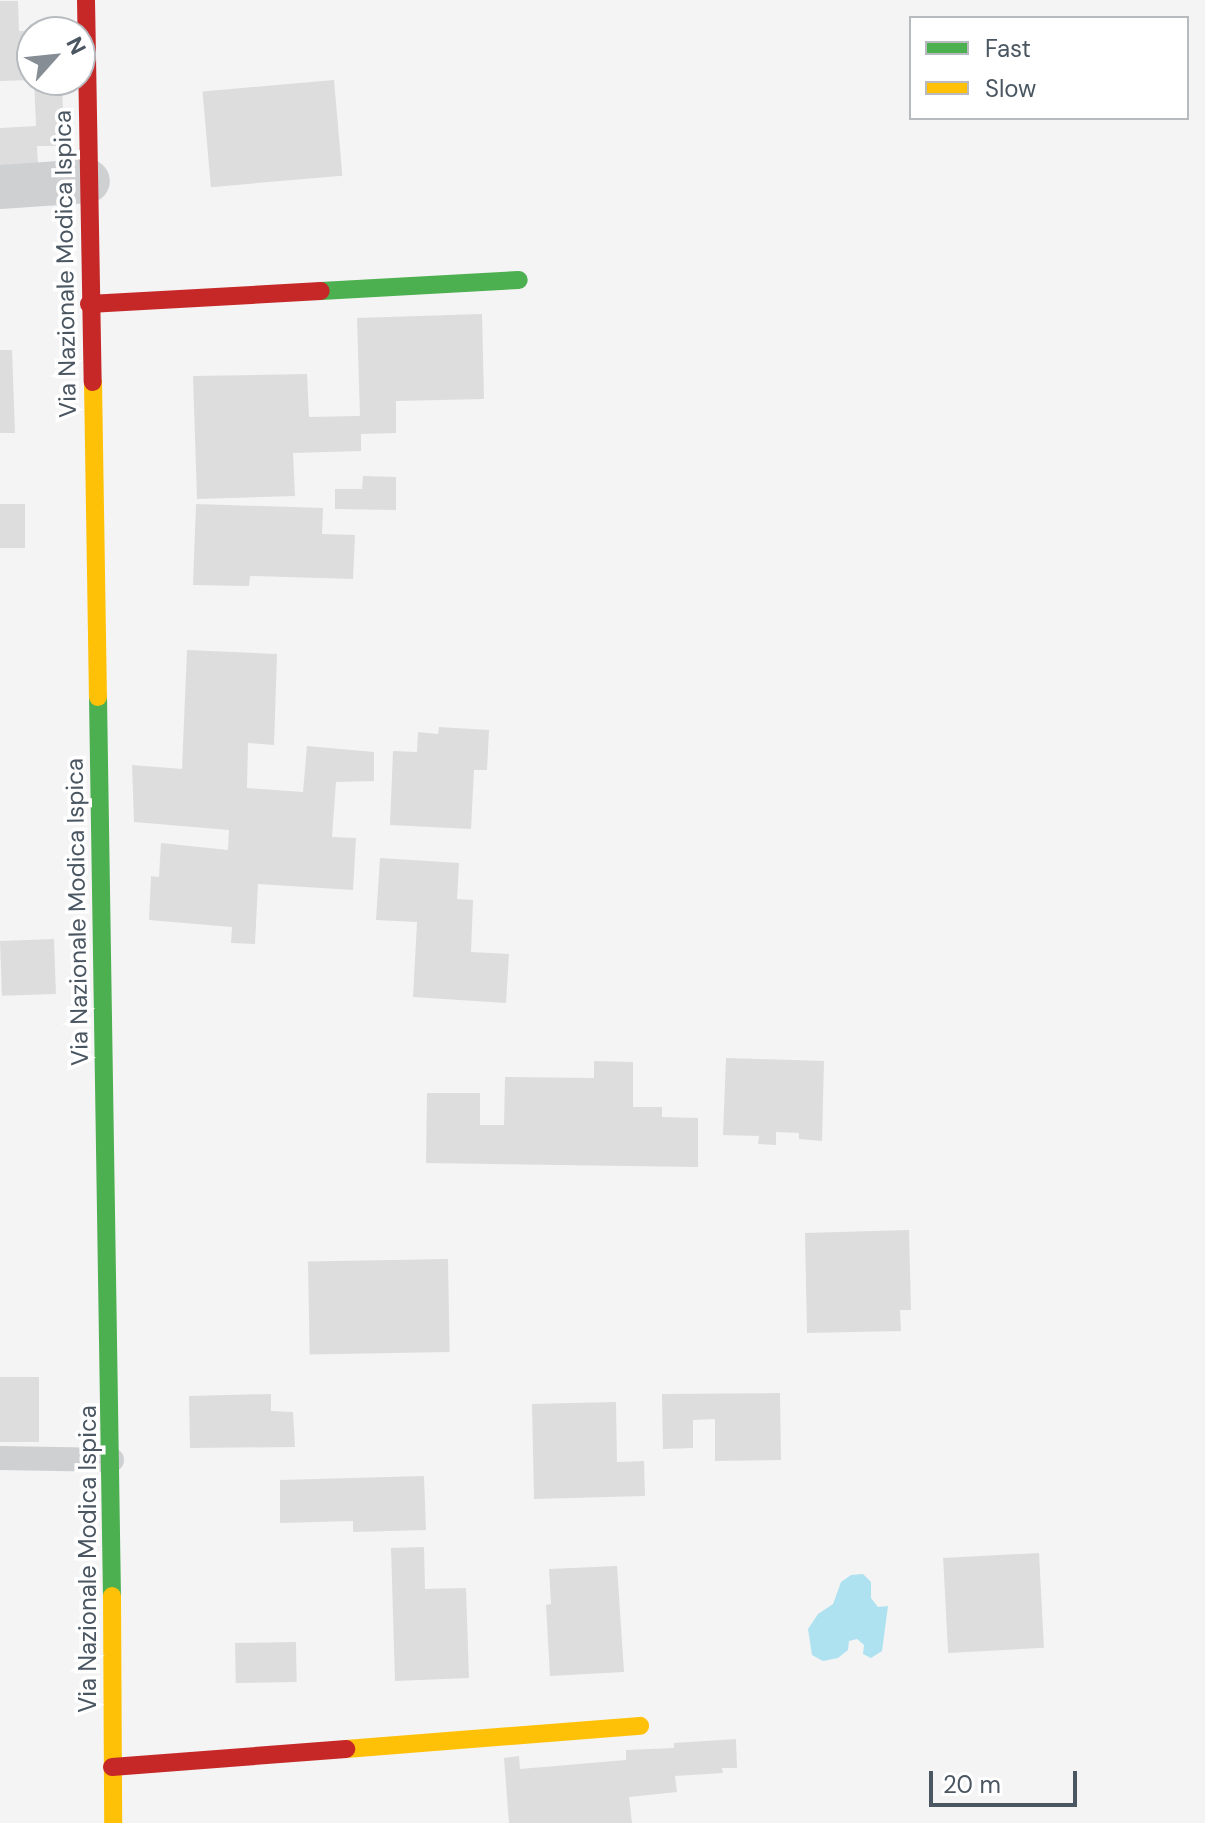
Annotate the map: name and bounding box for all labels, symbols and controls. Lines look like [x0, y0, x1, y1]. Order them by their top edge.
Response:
north arrow [16, 16, 96, 96]
legend [909, 16, 1189, 120]
text: N [59, 32, 93, 60]
text: Fast [985, 33, 1031, 64]
text: Slow [985, 73, 1036, 104]
street label: Via Nazionale Modica Ispica [48, 110, 82, 418]
street label: Via Nazionale Modica Ispica [60, 758, 94, 1066]
street label: Via Nazionale Modica Ispica [74, 1405, 102, 1713]
scale bar [933, 1755, 1081, 1805]
text: 20 m [943, 1769, 1001, 1800]

